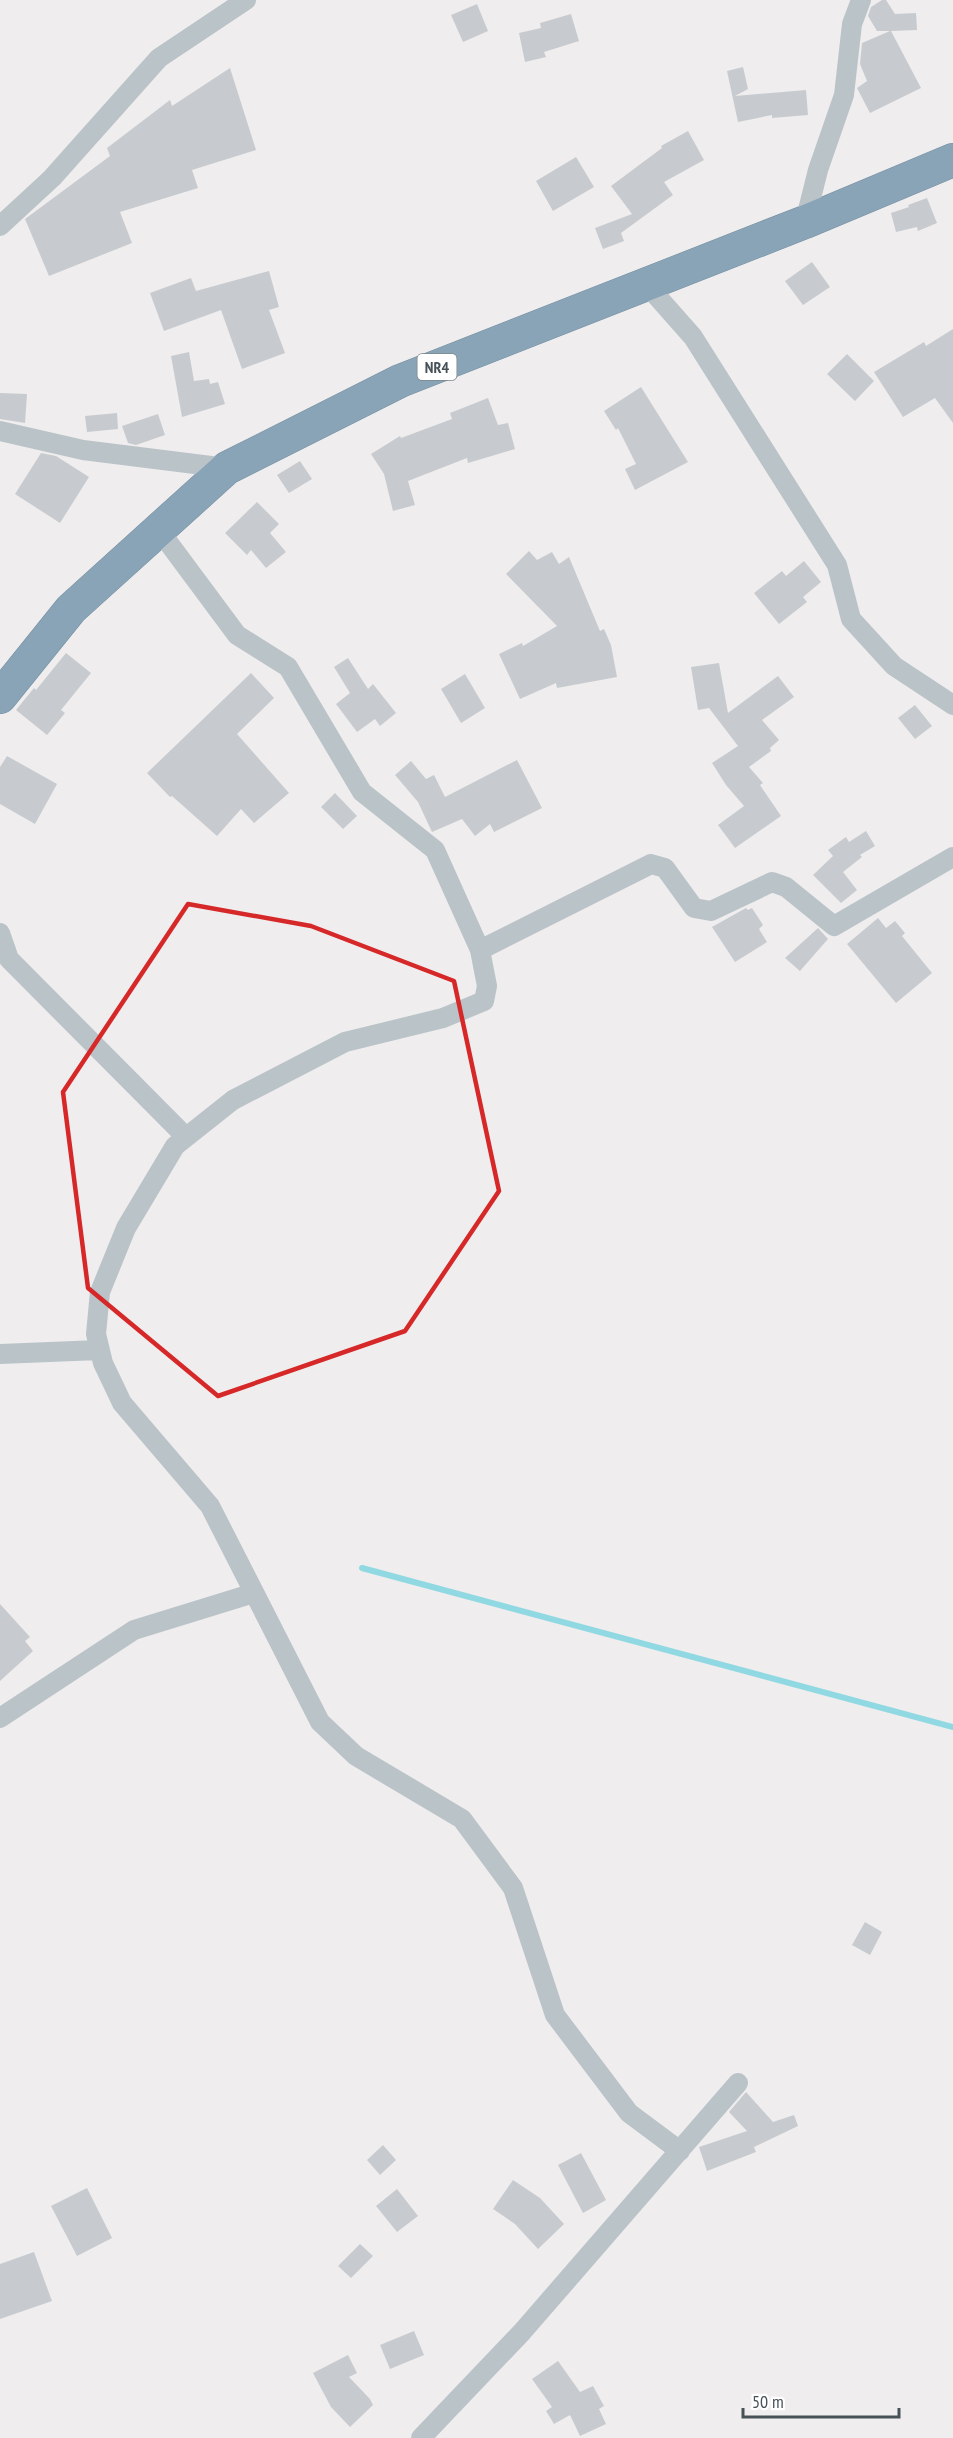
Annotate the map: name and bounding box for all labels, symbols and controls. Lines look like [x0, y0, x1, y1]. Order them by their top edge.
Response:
road number: NR4 [418, 354, 456, 380]
scale bar [743, 2381, 899, 2419]
text: 50 m [752, 2390, 784, 2413]

